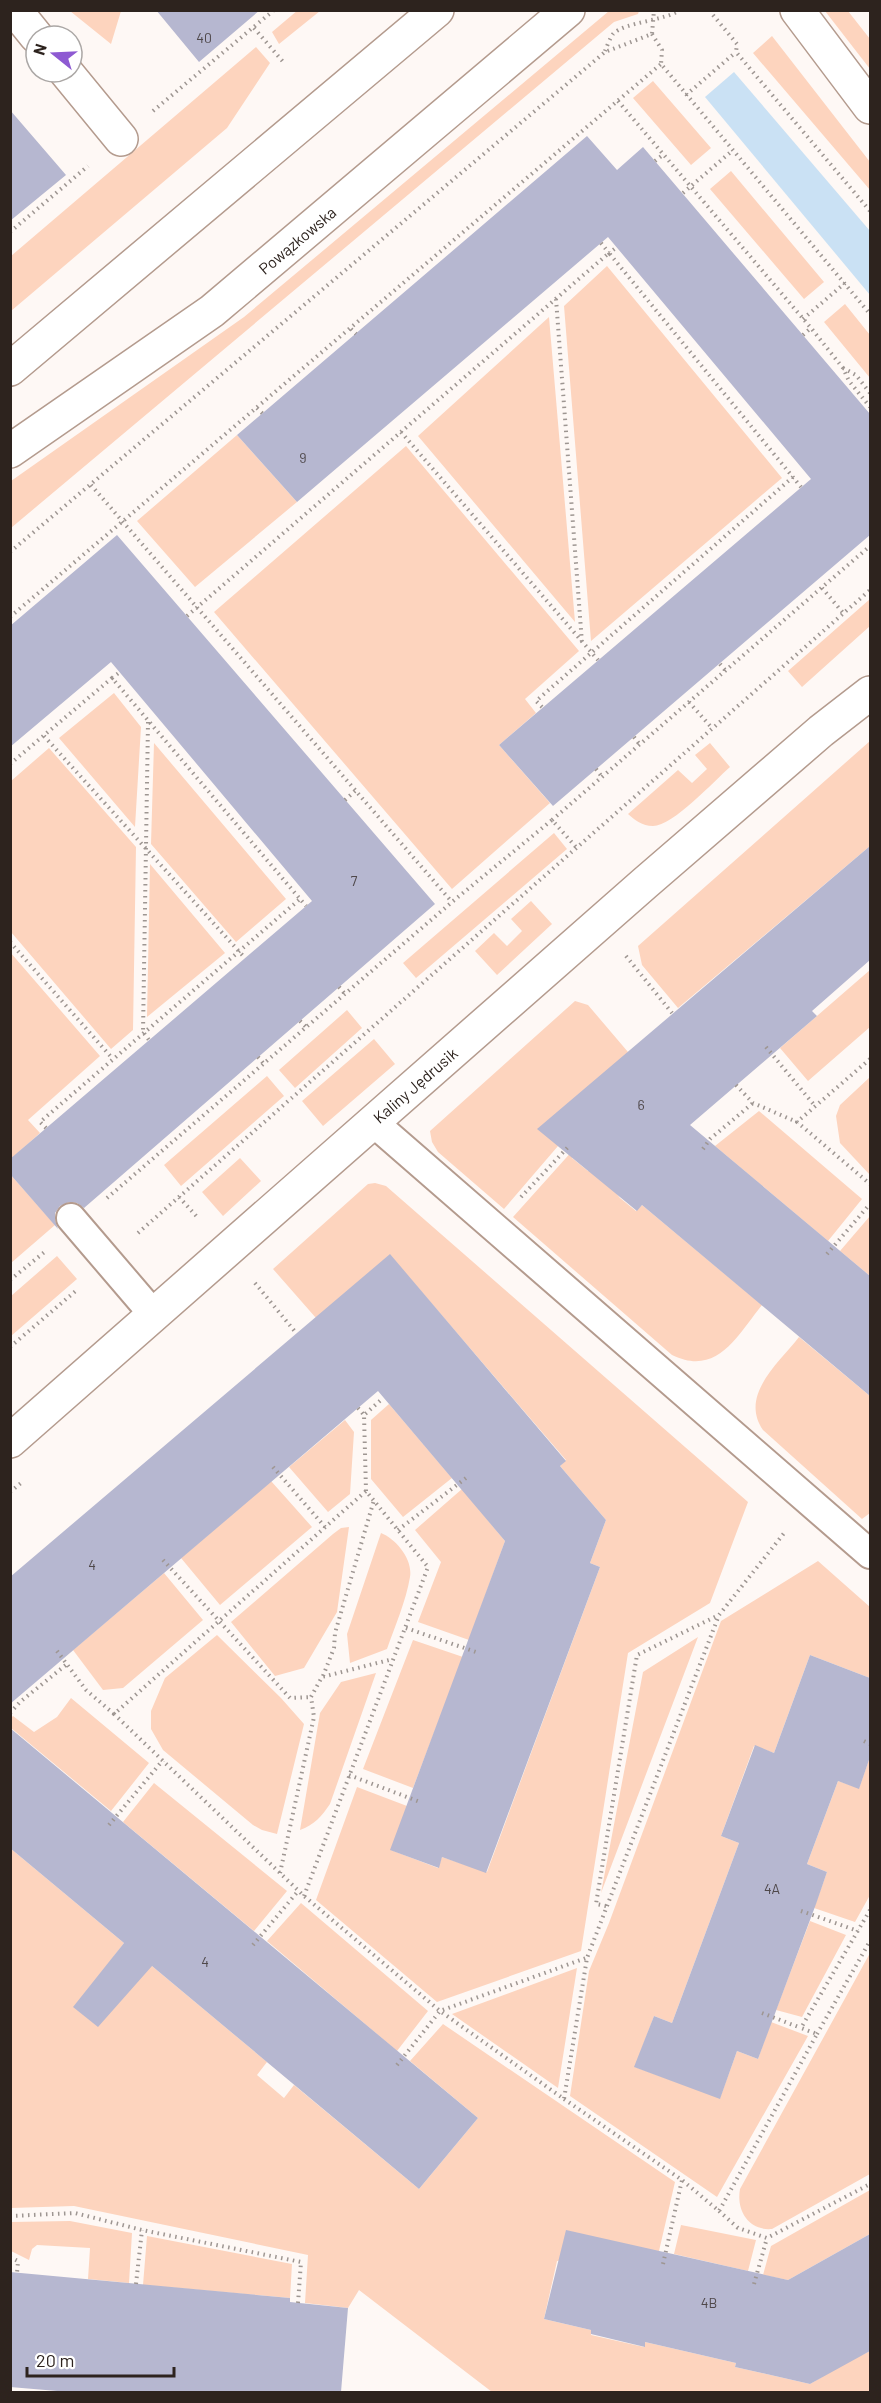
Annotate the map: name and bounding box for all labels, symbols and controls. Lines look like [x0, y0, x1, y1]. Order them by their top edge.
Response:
north arrow [24, 24, 84, 84]
house number: 40 [196, 29, 212, 46]
text: N [29, 41, 50, 57]
street label: Powązkowska [254, 202, 340, 278]
house number: 9 [299, 449, 307, 466]
house number: 7 [351, 872, 358, 889]
street label: Kaliny Jędrusik [369, 1043, 461, 1127]
house number: 6 [637, 1096, 645, 1113]
house number: 4 [88, 1556, 96, 1573]
house number: 4A [764, 1880, 781, 1897]
house number: 4 [201, 1953, 209, 1970]
house number: 4B [701, 2294, 717, 2311]
scale bar [27, 2340, 174, 2378]
text: 20 m [36, 2349, 74, 2371]

